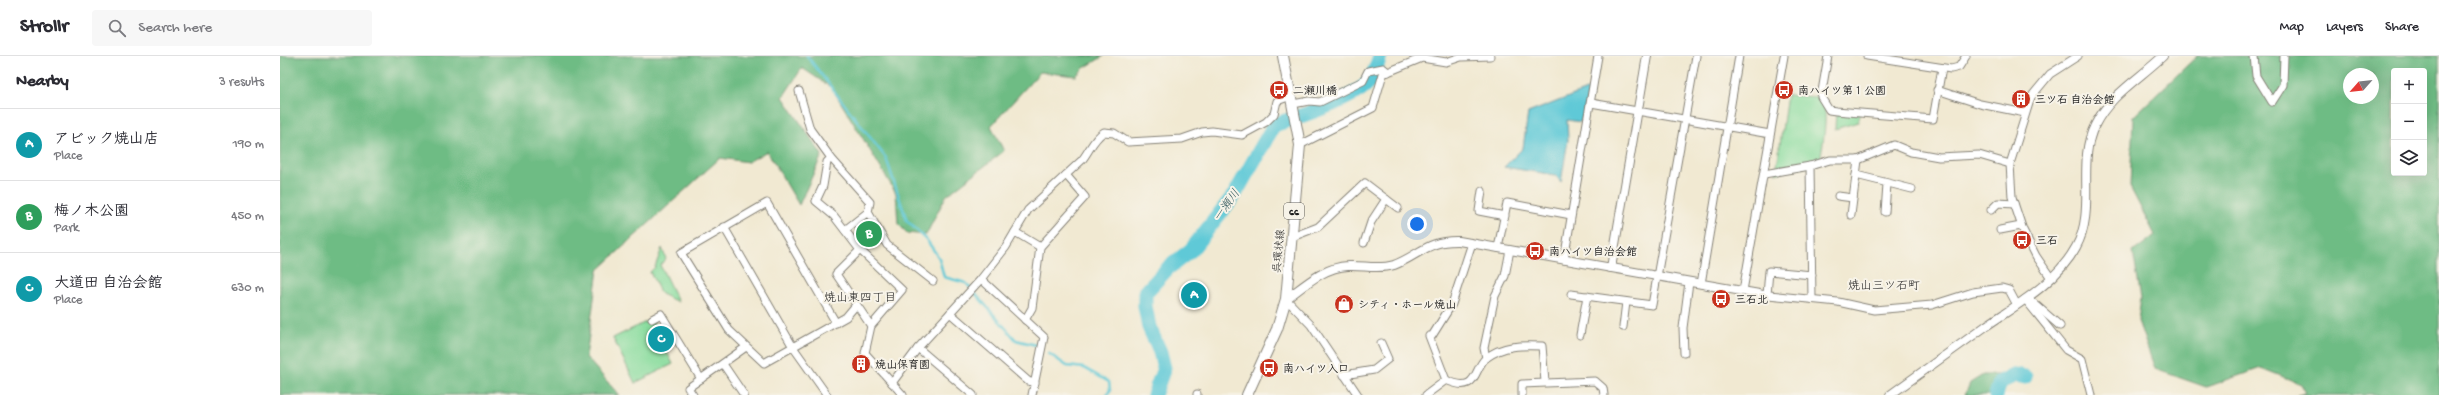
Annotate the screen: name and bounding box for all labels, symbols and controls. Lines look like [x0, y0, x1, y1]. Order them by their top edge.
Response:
search box [92, 10, 372, 46]
text: Strollr [20, 16, 68, 39]
icon: search [106, 17, 128, 39]
text: Search here [138, 19, 212, 37]
text: Map [2280, 19, 2304, 36]
text: Layers [2326, 19, 2363, 36]
text: Share [2385, 19, 2419, 36]
north arrow [2343, 68, 2379, 104]
map controls [2391, 68, 2427, 176]
button: + [2391, 68, 2427, 104]
text: Nearby [16, 72, 69, 92]
text: 3 results [219, 75, 264, 90]
bus stop icon: 二瀬川橋 [1268, 79, 1290, 101]
bus stop icon: 南ハイツ第１公園 [1773, 79, 1795, 101]
place label: 南ハイツ第１公園 [1798, 84, 1886, 98]
place label: 二瀬川橋 [1293, 85, 1337, 98]
building icon: 三ツ石 自治会館 [2010, 88, 2032, 110]
place label: 三ツ石 自治会館 [2035, 94, 2115, 107]
button: − [2391, 104, 2427, 140]
text: アビック焼山店 [54, 131, 159, 149]
text: A [25, 137, 33, 152]
text: 190 m [233, 137, 264, 152]
button: layers [2391, 140, 2427, 176]
text: Place [54, 149, 82, 164]
water label: 一瀬川 [1211, 187, 1244, 225]
text: 梅ノ木公園 [54, 203, 129, 221]
road number: 66 [1284, 203, 1304, 219]
text: B [26, 209, 32, 224]
text: 450 m [231, 209, 264, 224]
your location [1407, 214, 1427, 234]
pin: B [856, 219, 882, 249]
text: Park [54, 221, 79, 236]
street label: 呉環状線 [1271, 229, 1288, 274]
bus stop icon: 三石 [2011, 229, 2033, 251]
place label: 三石 [2036, 236, 2058, 248]
bus stop icon: 南ハイツ自治会館 [1524, 240, 1546, 262]
place label: 南ハイツ自治会館 [1549, 245, 1637, 259]
text: 大道田 自治会館 [54, 275, 163, 293]
district label: 焼山三ツ石町 [1848, 279, 1920, 294]
pin: A [1181, 280, 1207, 310]
text: C [25, 281, 33, 296]
text: 630 m [231, 281, 264, 296]
bus stop icon: 三石北 [1710, 288, 1732, 310]
district label: 焼山東四丁目 [824, 291, 896, 306]
text: Place [54, 293, 82, 308]
shop icon: シティ・ホール焼山 [1333, 293, 1355, 315]
place label: 三石北 [1735, 295, 1768, 307]
place label: シティ・ホール焼山 [1358, 299, 1456, 312]
pin: C [648, 324, 674, 354]
building icon: 焼山保育園 [850, 353, 872, 375]
bus stop icon: 南ハイツ入口 [1258, 357, 1280, 379]
place label: 焼山保育園 [875, 359, 930, 372]
place label: 南ハイツ入口 [1283, 362, 1349, 376]

